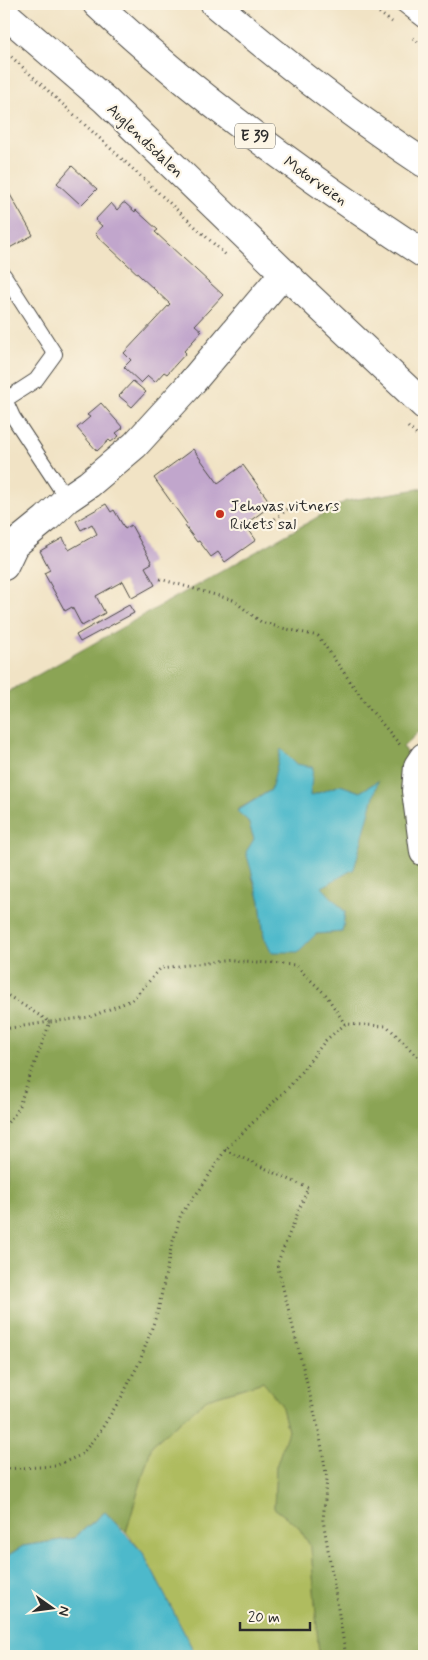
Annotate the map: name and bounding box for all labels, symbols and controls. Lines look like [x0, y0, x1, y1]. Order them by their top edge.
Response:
street label: Auglendsdalen [102, 99, 188, 183]
road number: E 39 [235, 124, 275, 148]
street label: Motorveien [279, 152, 351, 211]
place label: Jehovas vitners Rikets sal [230, 496, 339, 535]
marker: Jehovas vitners Rikets sal [214, 508, 226, 520]
north arrow [28, 1582, 78, 1632]
scale bar [240, 1600, 310, 1632]
text: N [54, 1604, 74, 1618]
text: 20 m [248, 1608, 280, 1628]

